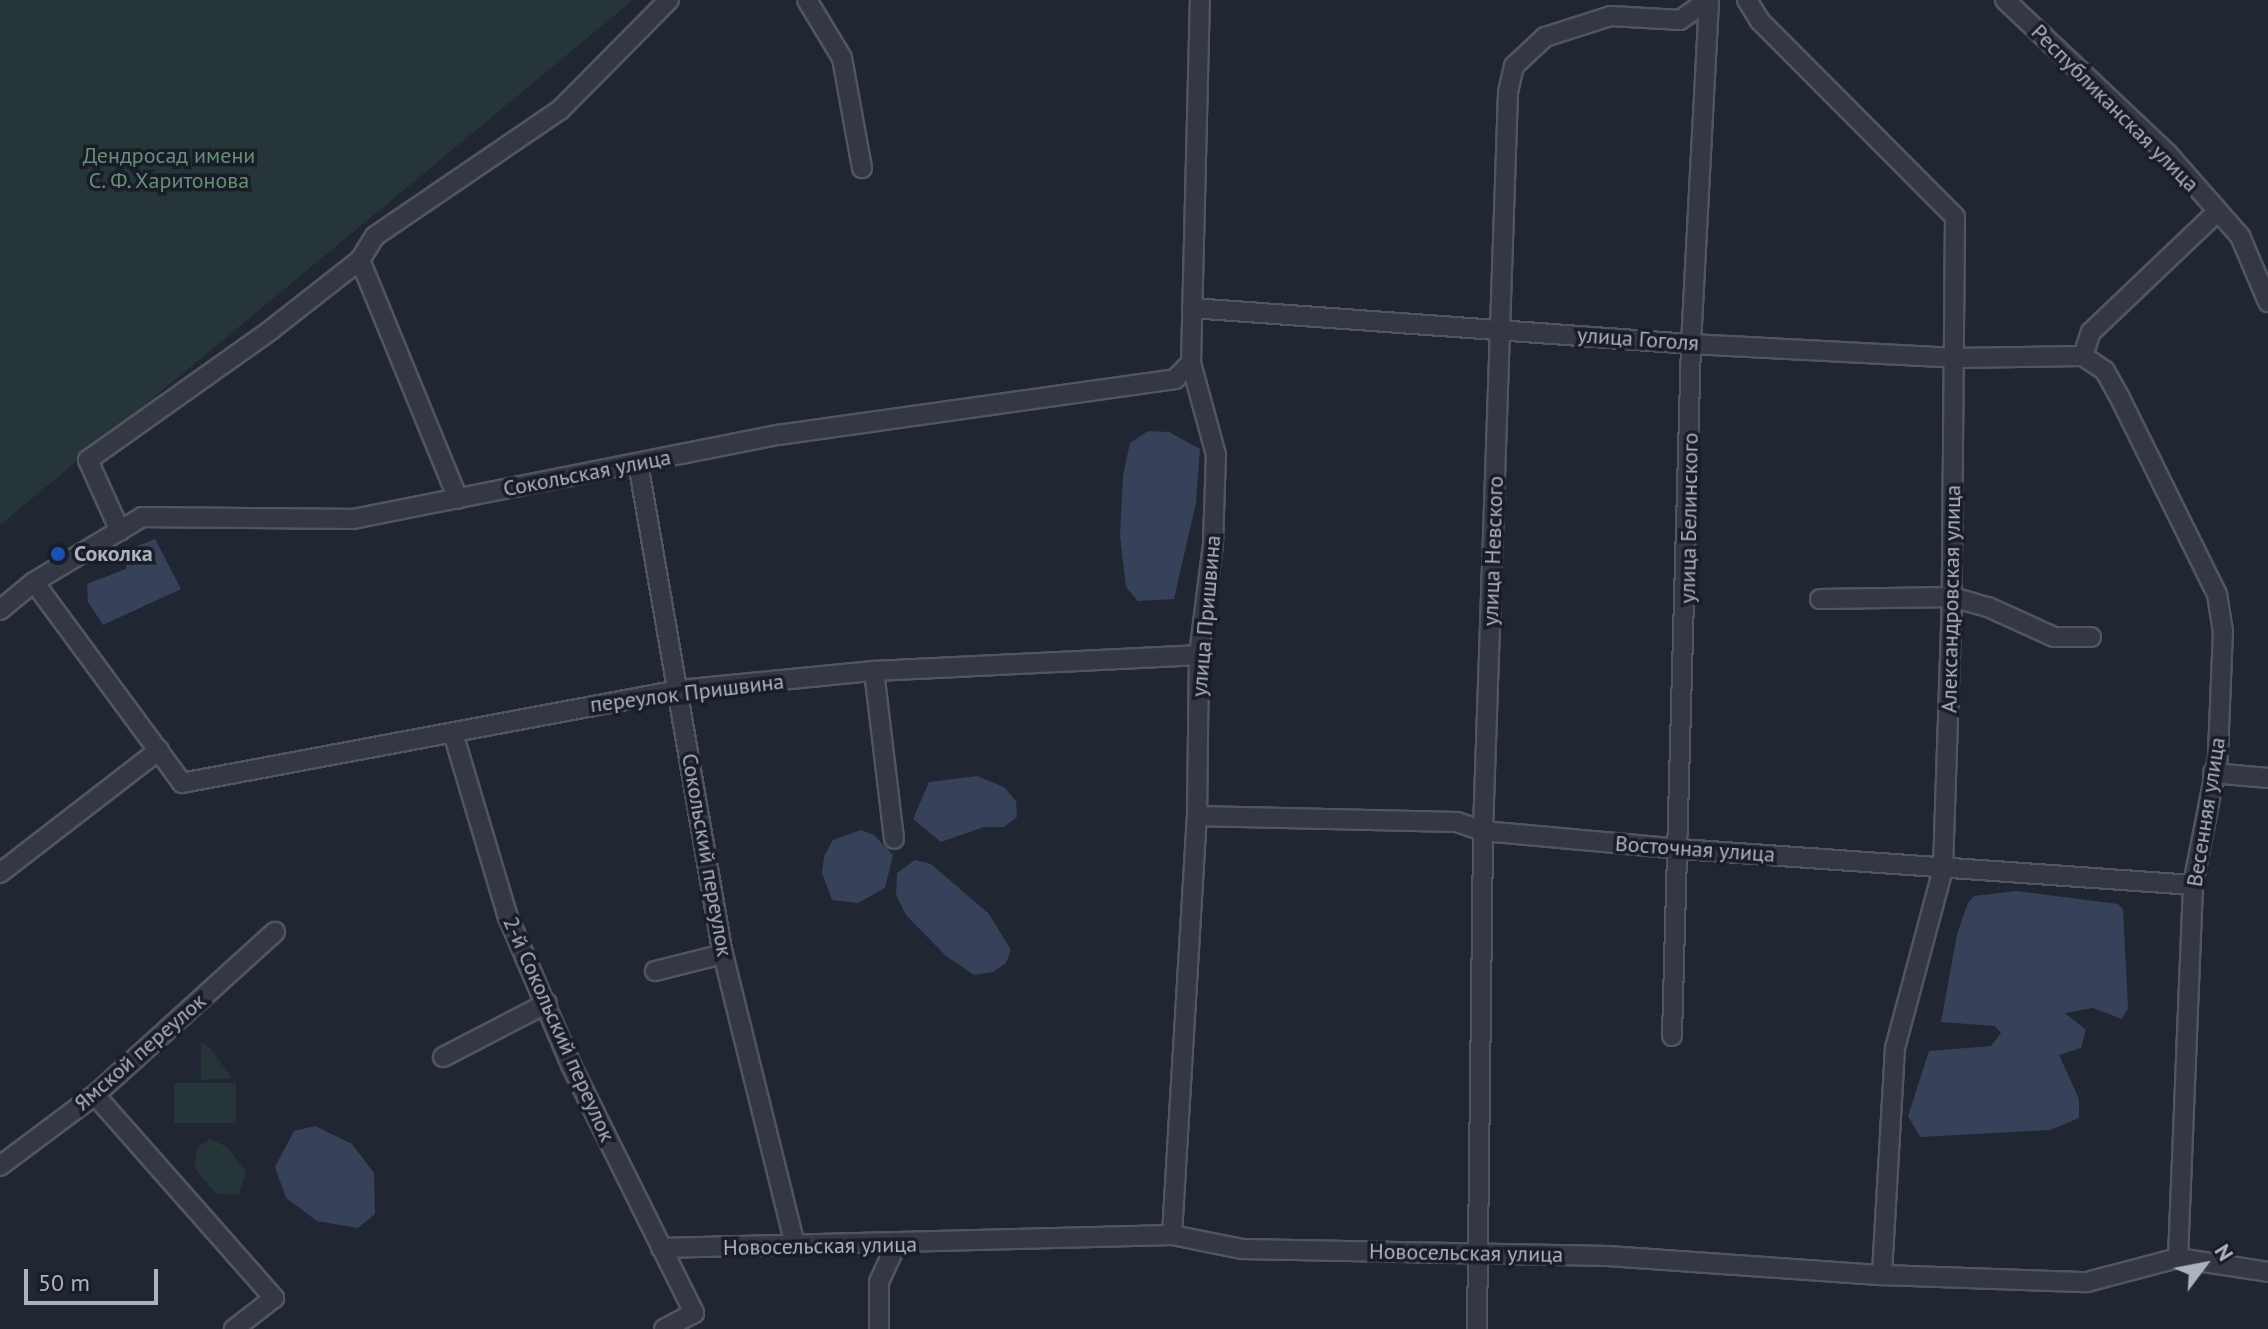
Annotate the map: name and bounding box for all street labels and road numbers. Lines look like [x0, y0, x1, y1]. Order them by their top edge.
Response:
street label: Республиканская улица [2026, 19, 2204, 197]
street label: улица Гоголя [1576, 322, 1700, 356]
street label: улица Белинского [1674, 432, 1704, 604]
street label: Сокольская улица [501, 444, 673, 502]
street label: улица Невского [1477, 475, 1509, 627]
street label: Александровская улица [1936, 485, 1966, 713]
street label: улица Пришвина [1186, 534, 1226, 698]
street label: переулок Пришвина [589, 668, 785, 718]
street label: Весенняя улица [2181, 735, 2231, 889]
street label: Сокольский переулок [676, 751, 738, 959]
street label: Восточная улица [1614, 830, 1776, 868]
street label: 2-й Сокольский переулок [497, 912, 621, 1146]
street label: Ямской переулок [69, 988, 211, 1116]
street label: Новосельская улица [723, 1231, 917, 1261]
street label: Новосельская улица [1369, 1238, 1563, 1268]

